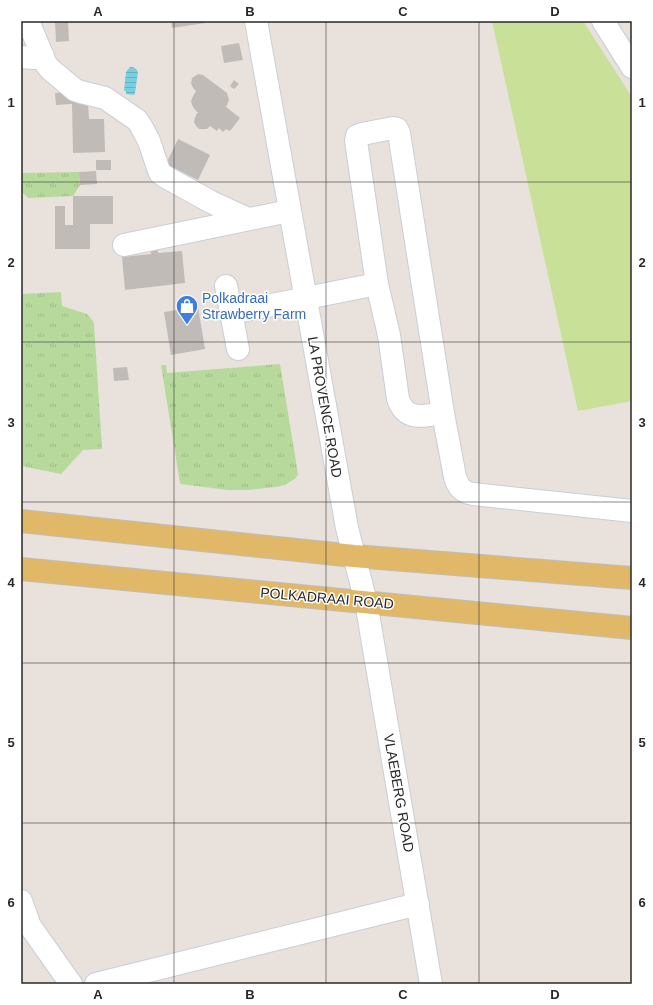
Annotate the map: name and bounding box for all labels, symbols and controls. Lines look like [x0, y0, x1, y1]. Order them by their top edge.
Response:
text: A [93, 4, 103, 19]
text: B [245, 4, 255, 19]
text: C [398, 4, 408, 19]
text: D [550, 4, 560, 19]
text: 1 [7, 95, 15, 110]
text: 1 [638, 95, 646, 110]
text: 2 [7, 255, 15, 270]
text: 2 [638, 255, 646, 270]
place label: Polkadraai Strawberry Farm [202, 290, 306, 322]
shop icon: Polkadraai Strawberry Farm [174, 293, 200, 326]
street label: LA PROVENCE ROAD [305, 335, 345, 479]
text: 3 [7, 415, 15, 430]
text: 3 [638, 415, 646, 430]
text: 4 [7, 575, 15, 590]
text: 4 [638, 575, 646, 590]
street label: POLKADRAAI ROAD [260, 584, 394, 612]
street label: VLAEBERG ROAD [381, 733, 417, 853]
text: 5 [7, 735, 15, 750]
text: 5 [638, 735, 646, 750]
text: 6 [7, 895, 15, 910]
text: 6 [638, 895, 646, 910]
text: A [93, 987, 103, 1002]
text: B [245, 987, 255, 1002]
text: C [398, 987, 408, 1002]
text: D [550, 987, 560, 1002]

